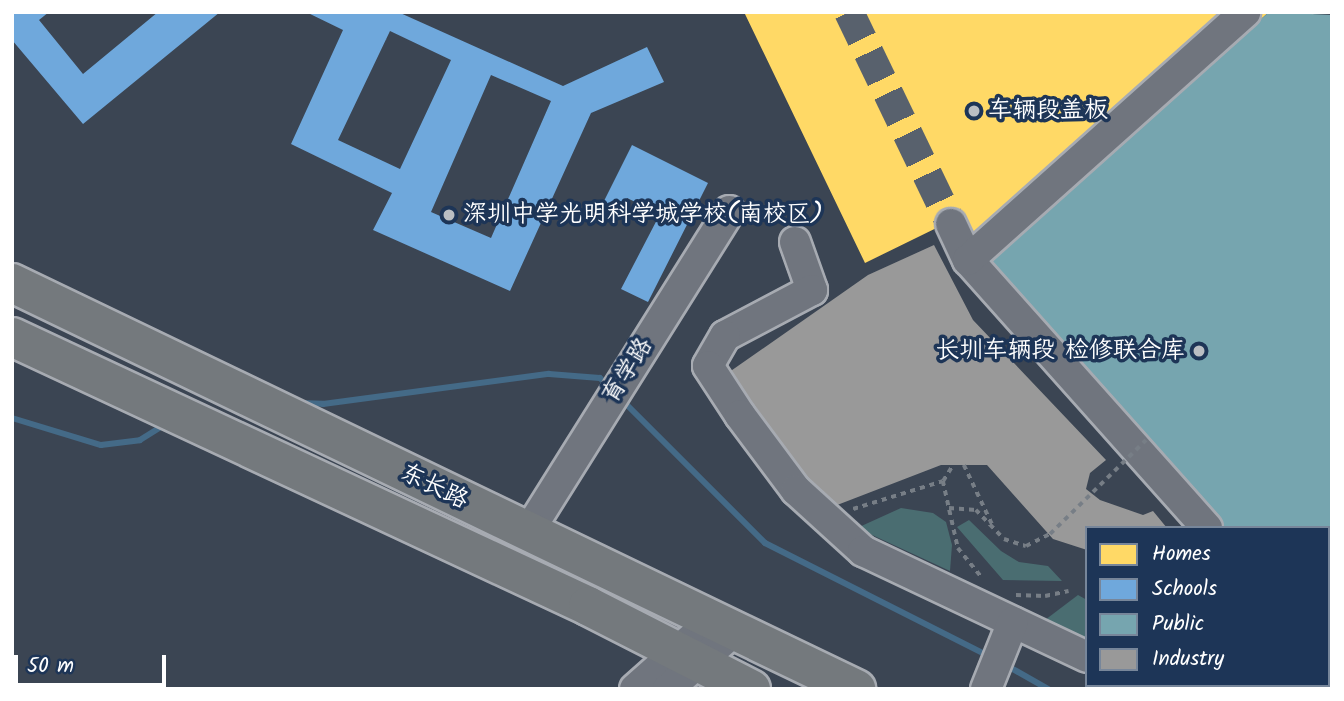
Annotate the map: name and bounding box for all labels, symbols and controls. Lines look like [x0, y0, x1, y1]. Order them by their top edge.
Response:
place label: 车辆段盖板 [988, 97, 1108, 125]
marker: 车辆段盖板 [966, 103, 982, 119]
place label: 深圳中学光明科学城学校(南校区) [463, 201, 823, 229]
marker: 深圳中学光明科学城学校(南校区) [441, 207, 457, 223]
street label: 育学路 [597, 333, 659, 409]
place label: 长圳车辆段 检修联合库 [935, 337, 1185, 365]
marker: 长圳车辆段 检修联合库 [1191, 343, 1207, 359]
street label: 东长路 [395, 458, 473, 516]
legend [1085, 526, 1330, 687]
text: Homes [1152, 538, 1211, 571]
text: Schools [1152, 573, 1217, 606]
text: Public [1152, 608, 1204, 641]
scale bar [18, 642, 170, 686]
text: Industry [1152, 643, 1224, 676]
text: 50 m [27, 650, 74, 683]

